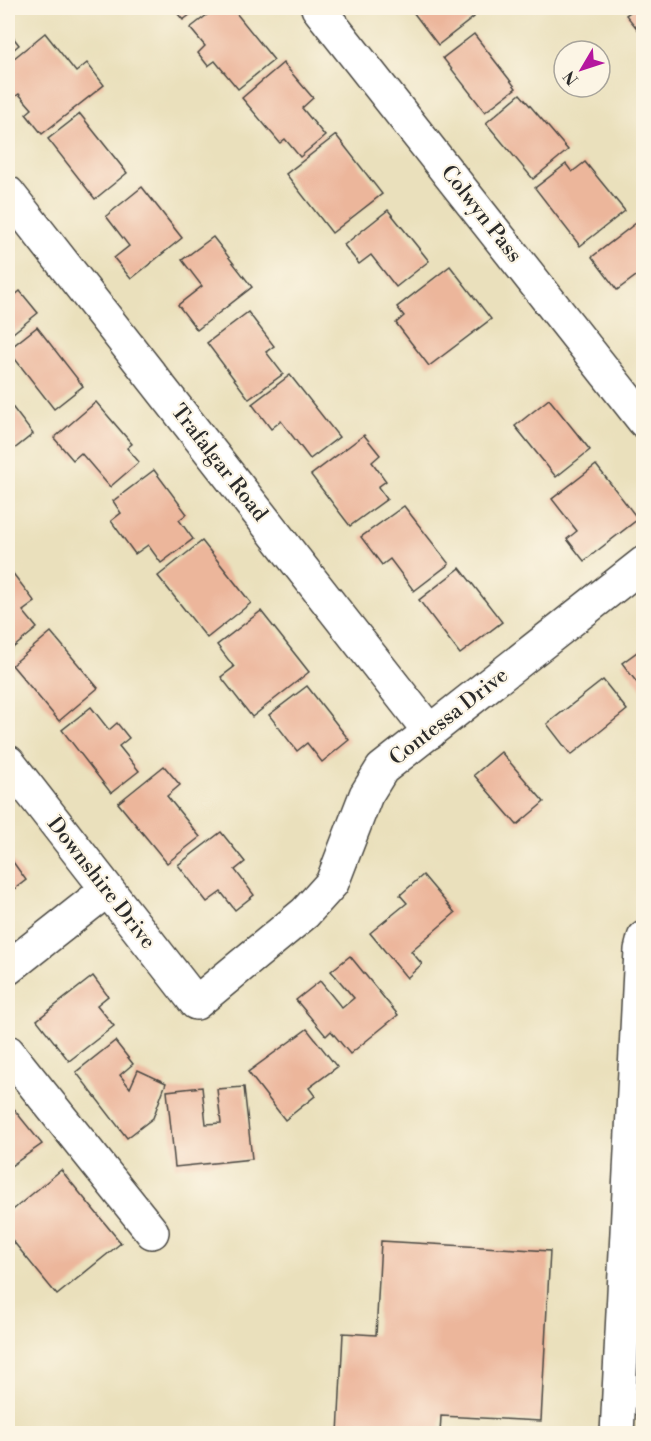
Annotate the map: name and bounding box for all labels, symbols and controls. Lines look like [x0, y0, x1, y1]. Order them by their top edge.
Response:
north arrow [552, 39, 612, 99]
text: N [559, 66, 583, 89]
street label: Colwyn Pass [435, 160, 527, 268]
street label: Trafalgar Road [165, 399, 273, 527]
street label: Contessa Drive [384, 663, 514, 771]
street label: Downshire Drive [41, 812, 161, 954]

